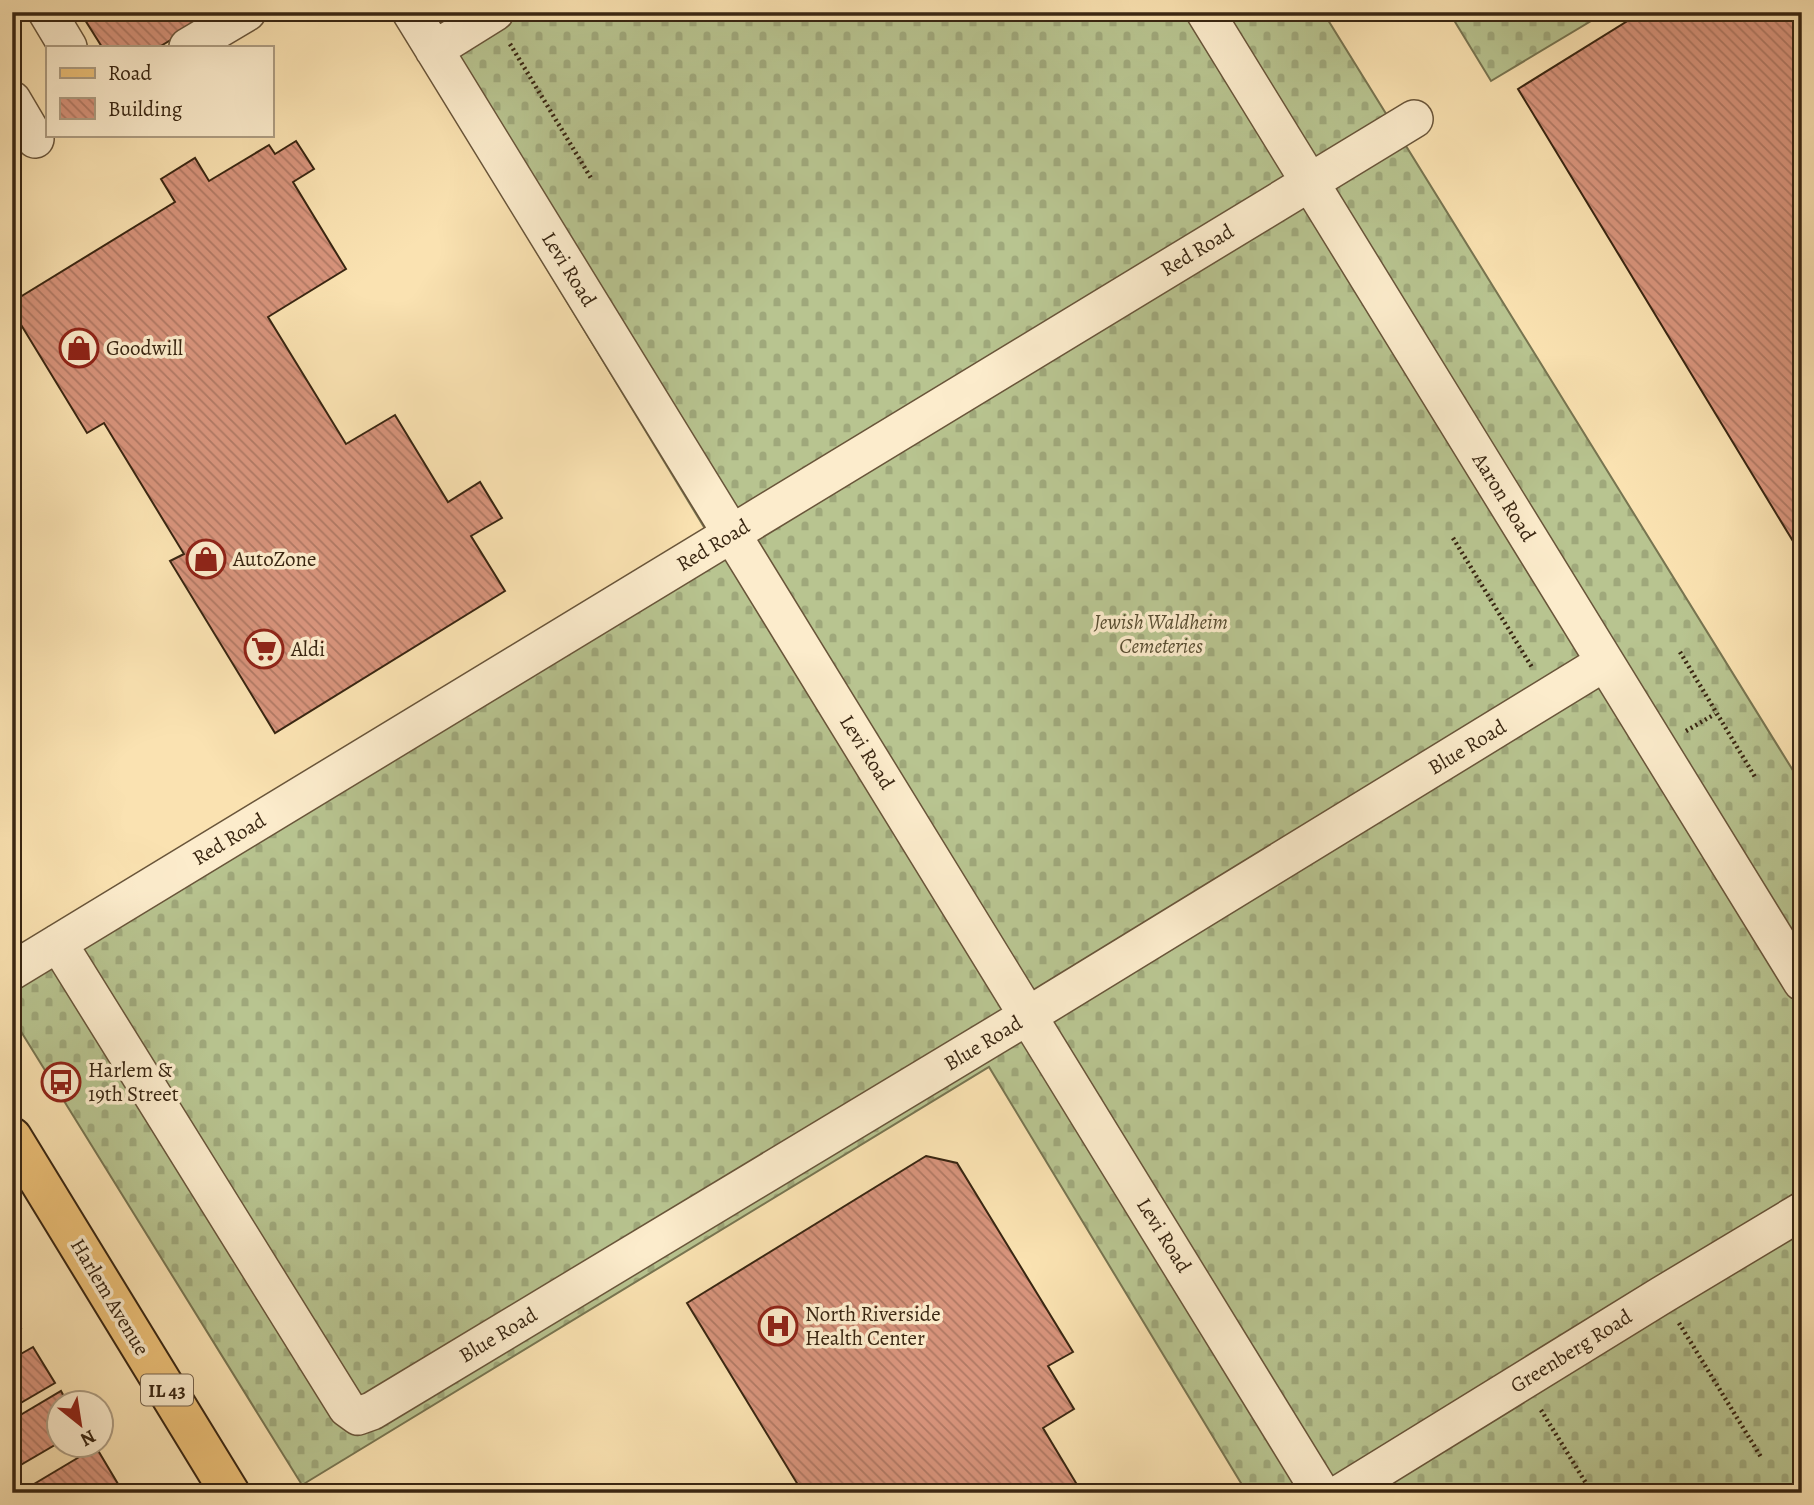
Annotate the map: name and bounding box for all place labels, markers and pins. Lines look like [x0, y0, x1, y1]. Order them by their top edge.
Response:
shop icon: Goodwill [58, 327, 100, 369]
place label: Goodwill [106, 334, 183, 362]
shop icon: AutoZone [185, 538, 227, 580]
place label: AutoZone [232, 545, 316, 573]
supermarket icon: Aldi [243, 628, 285, 670]
place label: Aldi [290, 635, 325, 663]
place label: Harlem & 19th Street [88, 1056, 179, 1108]
bus stop icon: Harlem & 19th Street [40, 1061, 82, 1103]
place label: North Riverside Health Center [805, 1300, 941, 1352]
hospital icon: North Riverside Health Center [757, 1305, 799, 1347]

